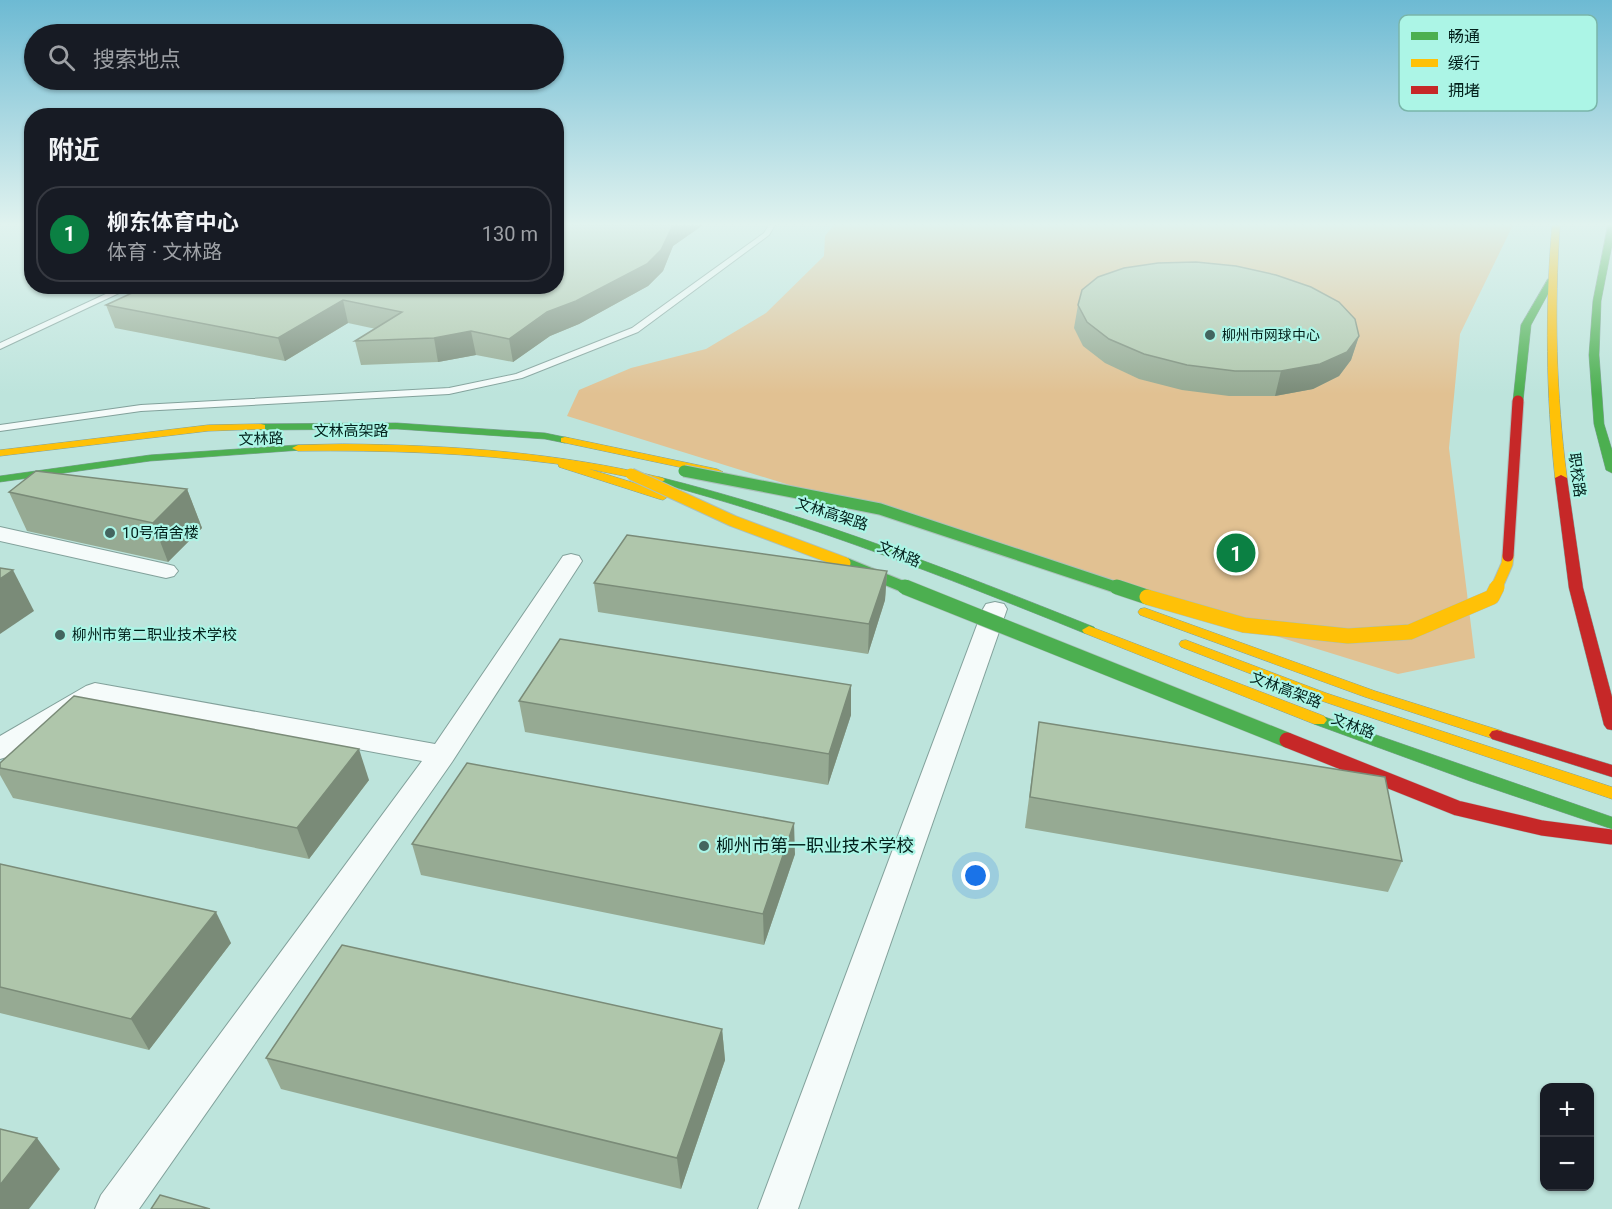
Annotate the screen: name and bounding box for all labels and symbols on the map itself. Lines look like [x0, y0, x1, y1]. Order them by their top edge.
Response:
legend [1399, 15, 1597, 111]
text: 畅通 [1448, 27, 1480, 46]
text: 缓行 [1448, 54, 1480, 73]
text: 拥堵 [1448, 81, 1480, 100]
place label: 柳州市网球中心 [1222, 327, 1320, 343]
marker: 柳州市网球中心 [1203, 328, 1217, 342]
street label: 文林高架路 [313, 422, 389, 440]
street label: 文林路 [238, 429, 284, 449]
street label: 职校路 [1565, 451, 1589, 499]
street label: 文林高架路 [794, 494, 870, 534]
place label: 10号宿舍楼 [122, 524, 199, 542]
marker: 10号宿舍楼 [103, 526, 117, 540]
pin: 1 [1216, 530, 1256, 576]
street label: 文林路 [875, 537, 923, 571]
place label: 柳州市第二职业技术学校 [72, 626, 237, 644]
marker: 柳州市第二职业技术学校 [53, 628, 67, 642]
street label: 文林高架路 [1248, 668, 1324, 712]
street label: 文林路 [1329, 710, 1377, 742]
place label: 柳州市第一职业技术学校 [716, 835, 914, 856]
marker: 柳州市第一职业技术学校 [697, 839, 711, 853]
your location [961, 861, 990, 890]

